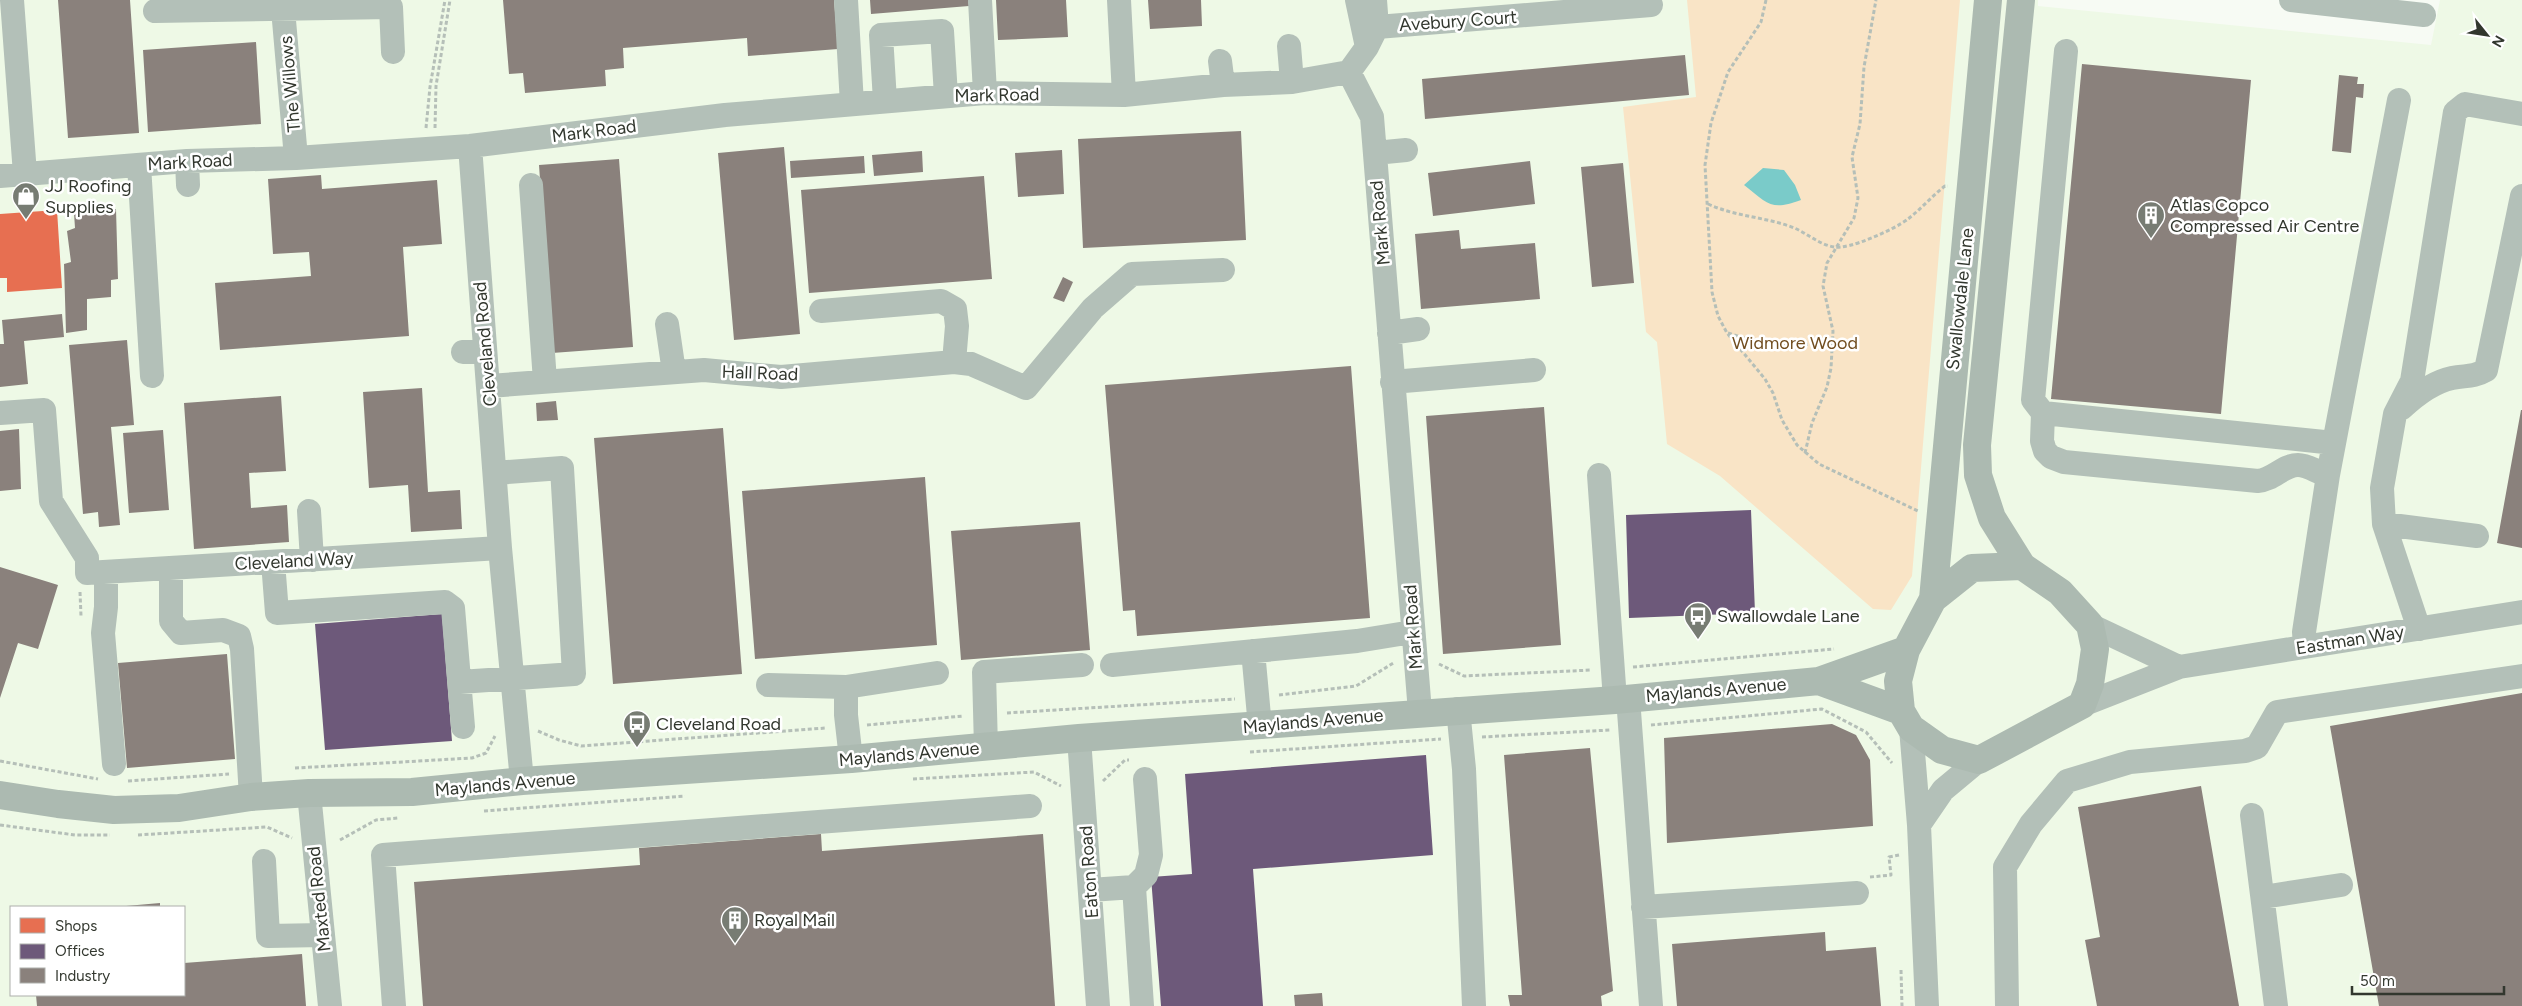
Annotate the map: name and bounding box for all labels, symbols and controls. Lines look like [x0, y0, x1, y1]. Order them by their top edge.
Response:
street label: Avebury Court [1398, 6, 1518, 36]
north arrow [2462, 10, 2512, 60]
text: N [2488, 32, 2508, 50]
street label: The Willows [275, 35, 305, 133]
street label: Mark Road [954, 83, 1040, 107]
street label: Mark Road [550, 115, 638, 147]
street label: Mark Road [147, 149, 233, 175]
place label: JJ Roofing Supplies [45, 175, 132, 218]
street label: Mark Road [1365, 180, 1395, 266]
shop icon: JJ Roofing Supplies [11, 181, 41, 220]
place label: Atlas Copco Compressed Air Centre [2170, 194, 2360, 237]
building icon: Atlas Copco Compressed Air Centre [2136, 200, 2166, 239]
street label: Swallowdale Lane [1942, 227, 1978, 371]
street label: Cleveland Road [469, 281, 501, 407]
park label: Widmore Wood [1732, 332, 1858, 354]
street label: Hall Road [721, 361, 799, 385]
street label: Cleveland Way [234, 547, 354, 575]
street label: Mark Road [1399, 584, 1427, 670]
bus stop icon: Swallowdale Lane [1683, 601, 1713, 640]
place label: Swallowdale Lane [1717, 605, 1860, 627]
street label: Eastman Way [2294, 621, 2406, 659]
street label: Maylands Avenue [1645, 673, 1787, 707]
street label: Maylands Avenue [1242, 704, 1384, 738]
bus stop icon: Cleveland Road [622, 709, 652, 748]
place label: Cleveland Road [656, 713, 781, 735]
street label: Maylands Avenue [838, 737, 980, 771]
street label: Maylands Avenue [434, 767, 576, 801]
street label: Eaton Road [1075, 825, 1103, 919]
street label: Maxted Road [303, 845, 335, 953]
building icon: Royal Mail [720, 905, 750, 944]
legend [10, 906, 185, 996]
place label: Royal Mail [754, 909, 835, 931]
text: Shops [55, 917, 97, 935]
text: Offices [55, 942, 105, 960]
scale bar [2352, 964, 2504, 996]
text: Industry [55, 967, 110, 985]
text: 50 m [2360, 972, 2395, 990]

